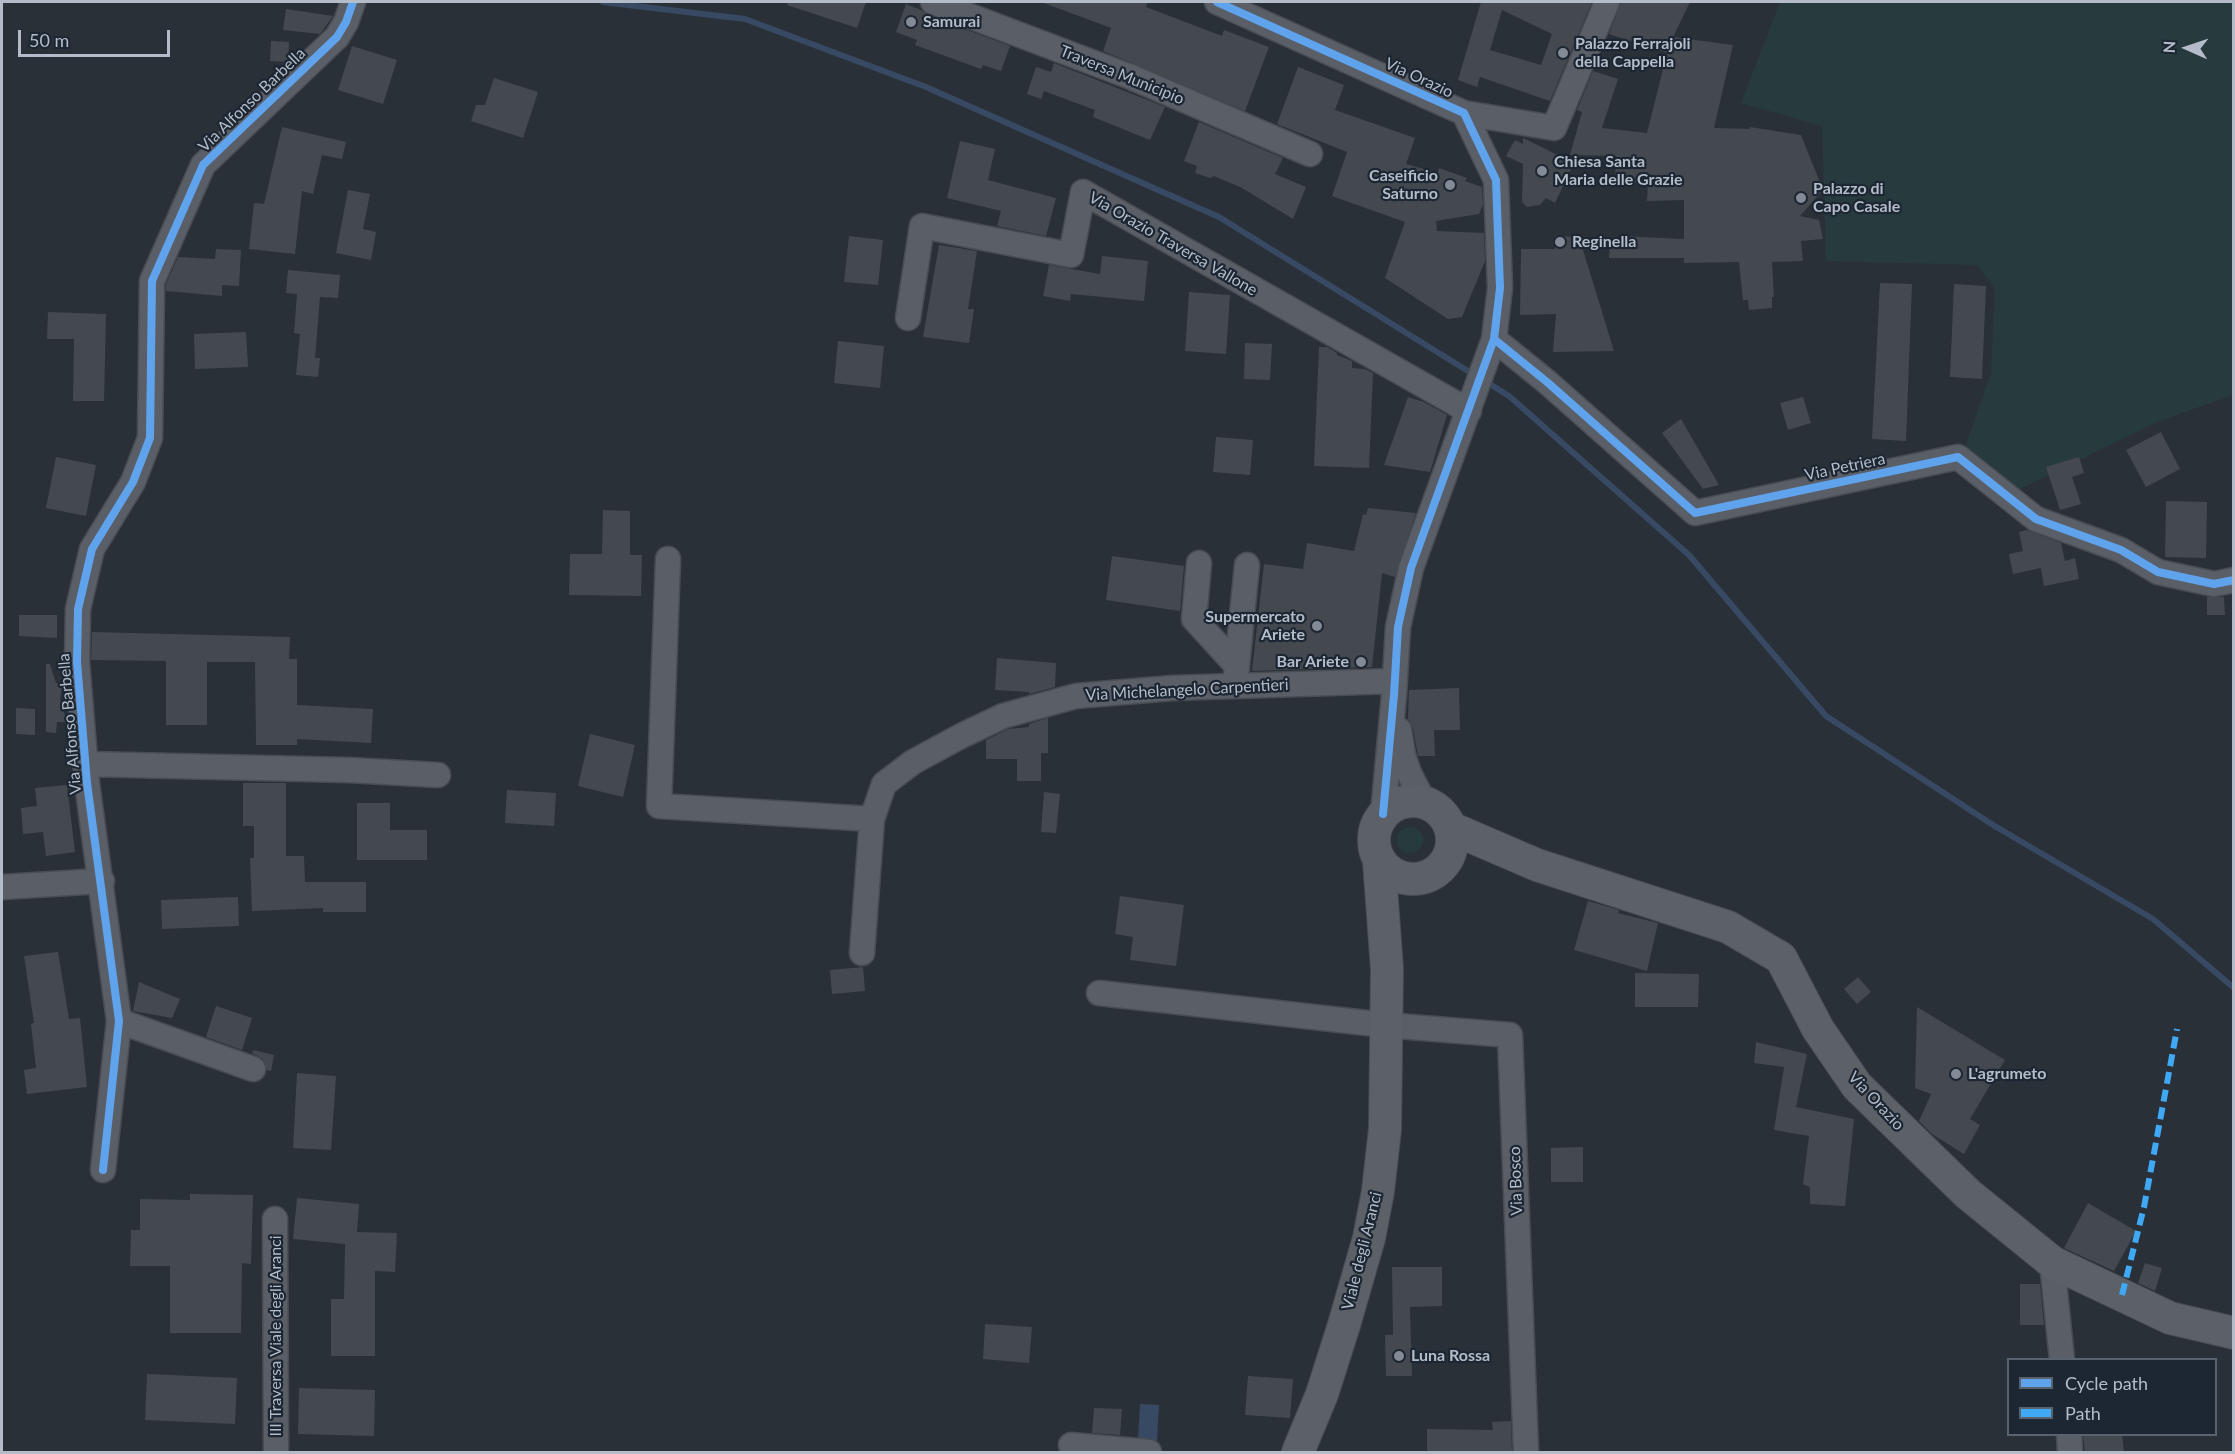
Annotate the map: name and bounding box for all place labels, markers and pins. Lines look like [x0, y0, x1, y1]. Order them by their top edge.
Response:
place label: Samurai [923, 12, 980, 32]
marker: Samurai [904, 15, 918, 29]
place label: Palazzo Ferrajoli della Cappella [1575, 34, 1691, 72]
marker: Palazzo Ferrajoli della Cappella [1556, 46, 1570, 60]
place label: Chiesa Santa Maria delle Grazie [1554, 152, 1683, 190]
marker: Chiesa Santa Maria delle Grazie [1535, 164, 1549, 178]
place label: Caseificio Saturno [1369, 166, 1438, 204]
marker: Caseificio Saturno [1443, 178, 1457, 192]
place label: Palazzo di Capo Casale [1813, 179, 1900, 217]
marker: Palazzo di Capo Casale [1794, 191, 1808, 205]
place label: Reginella [1572, 232, 1636, 252]
marker: Reginella [1553, 235, 1567, 249]
place label: Supermercato Ariete [1205, 607, 1305, 645]
marker: Supermercato Ariete [1310, 619, 1324, 633]
place label: Bar Ariete [1277, 652, 1349, 672]
marker: Bar Ariete [1354, 655, 1368, 669]
place label: L'agrumeto [1968, 1064, 2046, 1084]
marker: L'agrumeto [1949, 1067, 1963, 1081]
place label: Luna Rossa [1411, 1346, 1490, 1366]
marker: Luna Rossa [1392, 1349, 1406, 1363]

